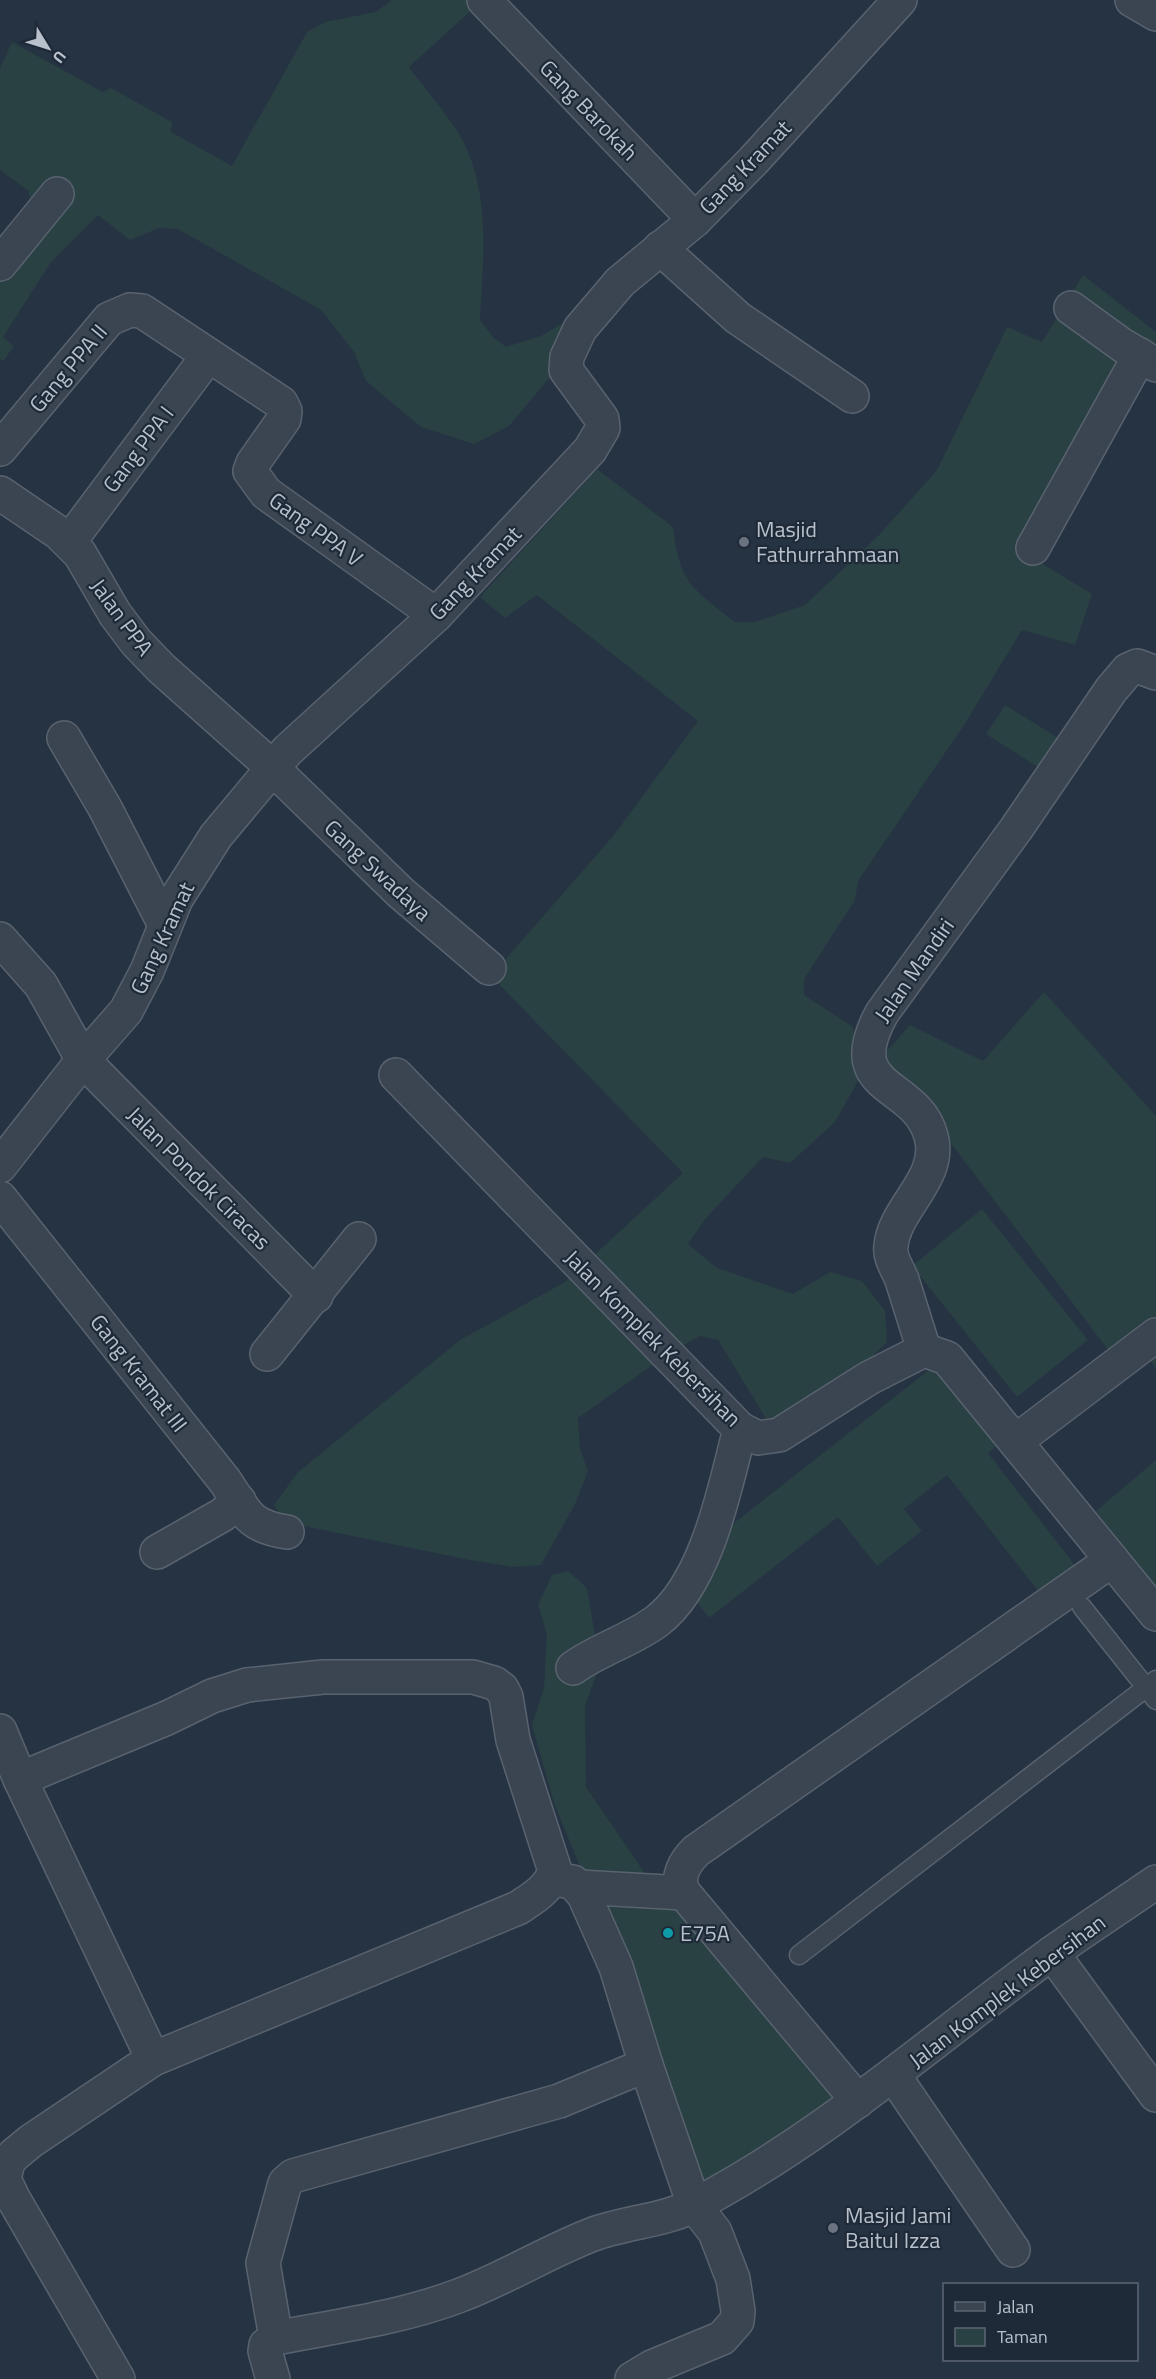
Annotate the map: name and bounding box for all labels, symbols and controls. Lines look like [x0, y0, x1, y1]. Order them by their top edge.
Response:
north arrow [18, 18, 78, 78]
text: U [47, 46, 72, 69]
street label: Gang Barokah [532, 52, 646, 168]
street label: Gang Kramat [691, 112, 799, 222]
street label: Gang PPA II [21, 316, 115, 420]
street label: Gang PPA I [94, 398, 182, 500]
street label: Gang PPA V [262, 483, 370, 575]
place label: Masjid Fathurrahmaan [756, 512, 899, 571]
street label: Gang Kramat [421, 518, 529, 628]
marker: Masjid Fathurrahmaan [737, 535, 751, 549]
street label: Jalan PPA [82, 571, 162, 663]
street label: Gang Swadaya [317, 811, 439, 929]
street label: Gang Kramat [121, 876, 203, 1000]
street label: Jalan Mandiri [866, 911, 962, 1029]
street label: Jalan Pondok Ciracas [119, 1098, 279, 1258]
street label: Jalan Komplek Kebersihan [557, 1242, 749, 1434]
street label: Gang Kramat III [82, 1307, 196, 1439]
street label: Jalan Komplek Kebersihan [901, 1906, 1113, 2076]
place label: E75A [680, 1916, 730, 1950]
marker: E75A [661, 1926, 675, 1940]
place label: Masjid Jami Baitul Izza [845, 2198, 951, 2257]
marker: Masjid Jami Baitul Izza [826, 2221, 840, 2235]
legend [943, 2283, 1138, 2361]
text: Jalan [997, 2293, 1034, 2320]
text: Taman [997, 2323, 1048, 2350]

